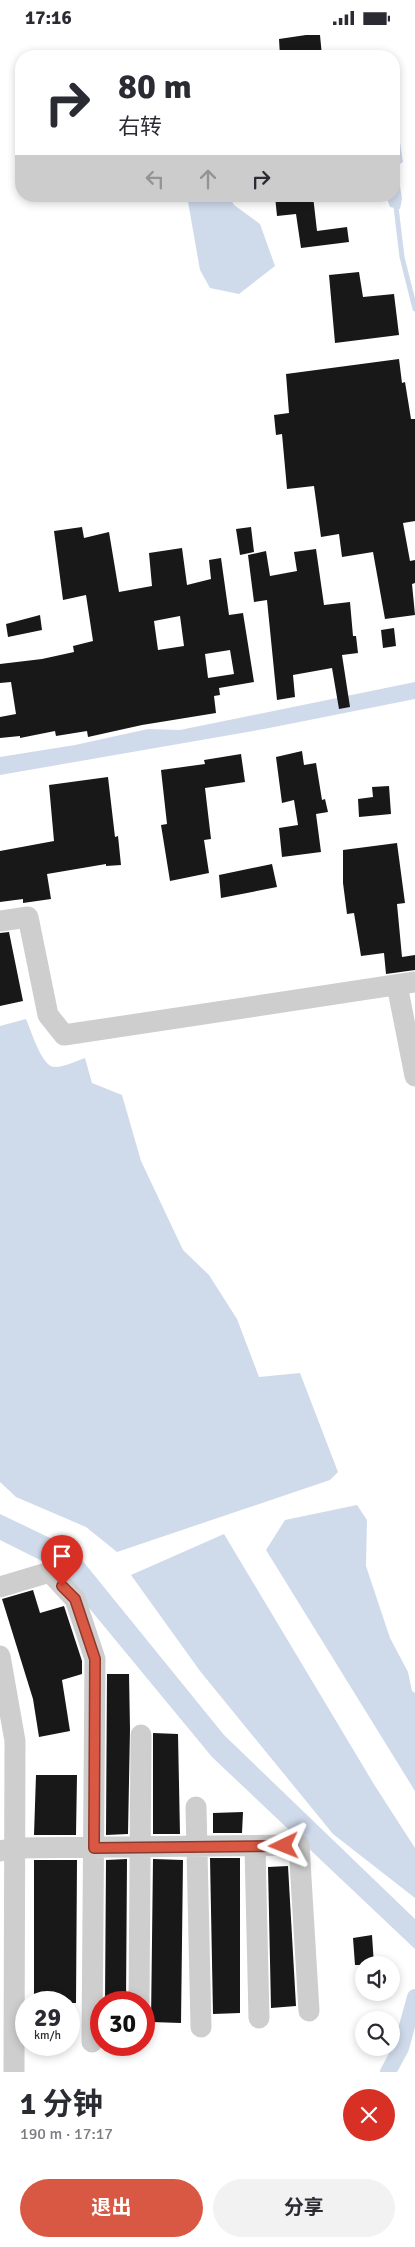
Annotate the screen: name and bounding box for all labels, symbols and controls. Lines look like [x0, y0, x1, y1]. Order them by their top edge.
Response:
text: 17:16 [25, 6, 72, 30]
text: 80 m [118, 65, 192, 108]
icon: right [35, 70, 100, 135]
text: 右转 [118, 113, 162, 140]
icon: left [141, 165, 169, 193]
icon: ahead [194, 165, 222, 193]
icon: right [247, 165, 275, 193]
pin [41, 1535, 83, 1586]
icon: arrive [48, 1542, 76, 1570]
position arrow [257, 1819, 309, 1871]
map controls [355, 1956, 400, 2056]
button: sound [355, 1956, 400, 2001]
speed limit sign: 30 [90, 1991, 155, 2056]
text: 29 [34, 2002, 61, 2033]
button: search [355, 2011, 400, 2056]
text: km/h [34, 2028, 61, 2043]
text: 1 分钟 [20, 2086, 103, 2123]
button: close [343, 2089, 395, 2141]
text: 190 m · 17:17 [20, 2124, 113, 2144]
button: 退出 [20, 2179, 203, 2237]
button: 分享 [213, 2179, 395, 2237]

